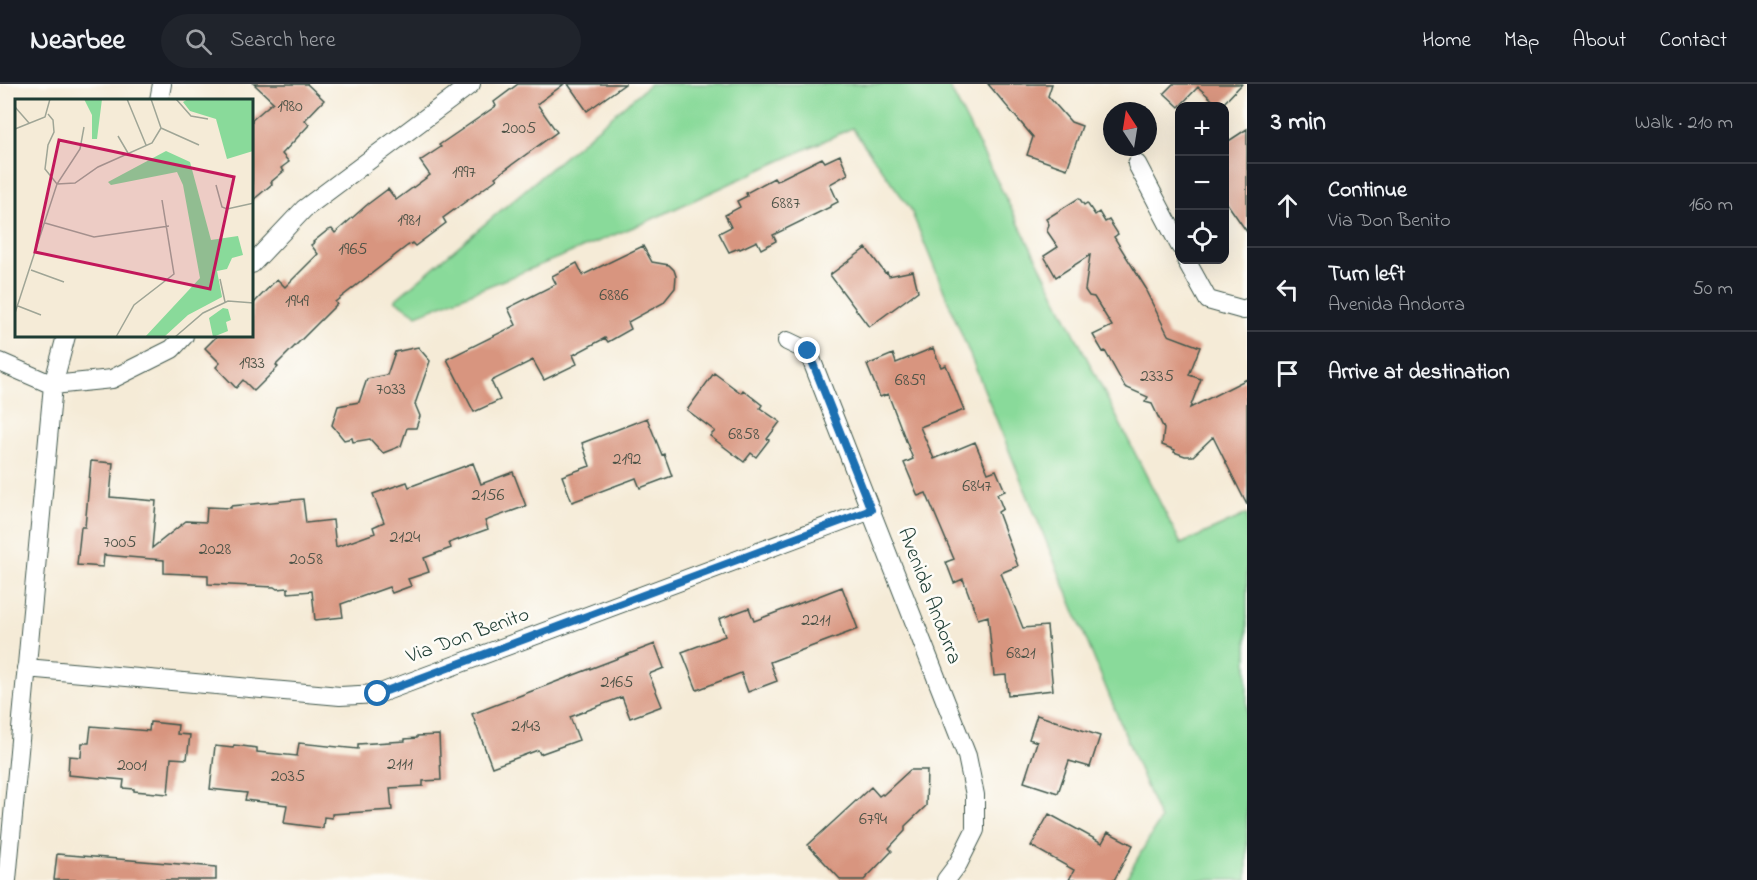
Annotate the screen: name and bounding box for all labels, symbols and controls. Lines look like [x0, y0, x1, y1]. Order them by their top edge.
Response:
search box [161, 14, 581, 68]
text: Nearbee [30, 21, 125, 62]
icon: search [182, 25, 215, 58]
text: Search here [230, 25, 336, 57]
text: Home [1422, 26, 1471, 56]
text: Map [1504, 26, 1539, 56]
text: About [1572, 26, 1626, 56]
text: Contact [1659, 26, 1727, 56]
house number: 1980 [277, 94, 303, 120]
inset map [15, 99, 254, 338]
north arrow [1103, 102, 1157, 156]
map controls [1175, 102, 1229, 264]
button: + [1175, 102, 1229, 156]
text: 3 min [1271, 104, 1326, 142]
text: Walk · 210 m [1635, 109, 1733, 138]
house number: 2005 [502, 116, 536, 142]
button: − [1175, 156, 1229, 210]
house number: 1997 [452, 160, 477, 186]
text: Continue [1328, 175, 1407, 207]
icon: ahead [1271, 189, 1304, 222]
house number: 6887 [772, 191, 801, 217]
text: 160 m [1689, 191, 1733, 220]
text: Via Don Benito [1328, 207, 1451, 236]
house number: 1981 [397, 208, 421, 234]
button: locate [1175, 210, 1229, 264]
house number: 1965 [338, 237, 368, 263]
text: Turn left [1328, 259, 1405, 291]
icon: left [1271, 273, 1304, 306]
text: 50 m [1692, 275, 1733, 304]
house number: 6886 [599, 283, 629, 309]
house number: 1949 [285, 289, 310, 315]
text: Avenida Andorra [1328, 291, 1465, 320]
route end [794, 337, 820, 363]
house number: 1933 [239, 351, 265, 377]
icon: arrive [1271, 357, 1304, 390]
text: Arrive at destination [1328, 357, 1510, 389]
house number: 2335 [1140, 364, 1174, 390]
house number: 6859 [895, 368, 926, 394]
house number: 7033 [376, 377, 406, 403]
house number: 6858 [728, 422, 760, 448]
house number: 2192 [612, 447, 642, 473]
house number: 6847 [962, 474, 992, 500]
house number: 2156 [472, 483, 505, 509]
street label: Avenida Andorra [889, 523, 969, 669]
house number: 2124 [389, 525, 421, 551]
house number: 7005 [103, 530, 137, 556]
house number: 2028 [199, 537, 231, 563]
house number: 2058 [289, 547, 323, 573]
street label: Via Don Benito [401, 600, 534, 672]
house number: 2211 [801, 608, 831, 634]
house number: 6821 [1006, 641, 1036, 667]
house number: 2165 [601, 670, 633, 696]
route start [364, 680, 390, 706]
house number: 2143 [511, 714, 541, 740]
house number: 2111 [387, 752, 413, 778]
house number: 2001 [117, 753, 147, 779]
house number: 2035 [271, 764, 305, 790]
house number: 6794 [859, 807, 888, 833]

